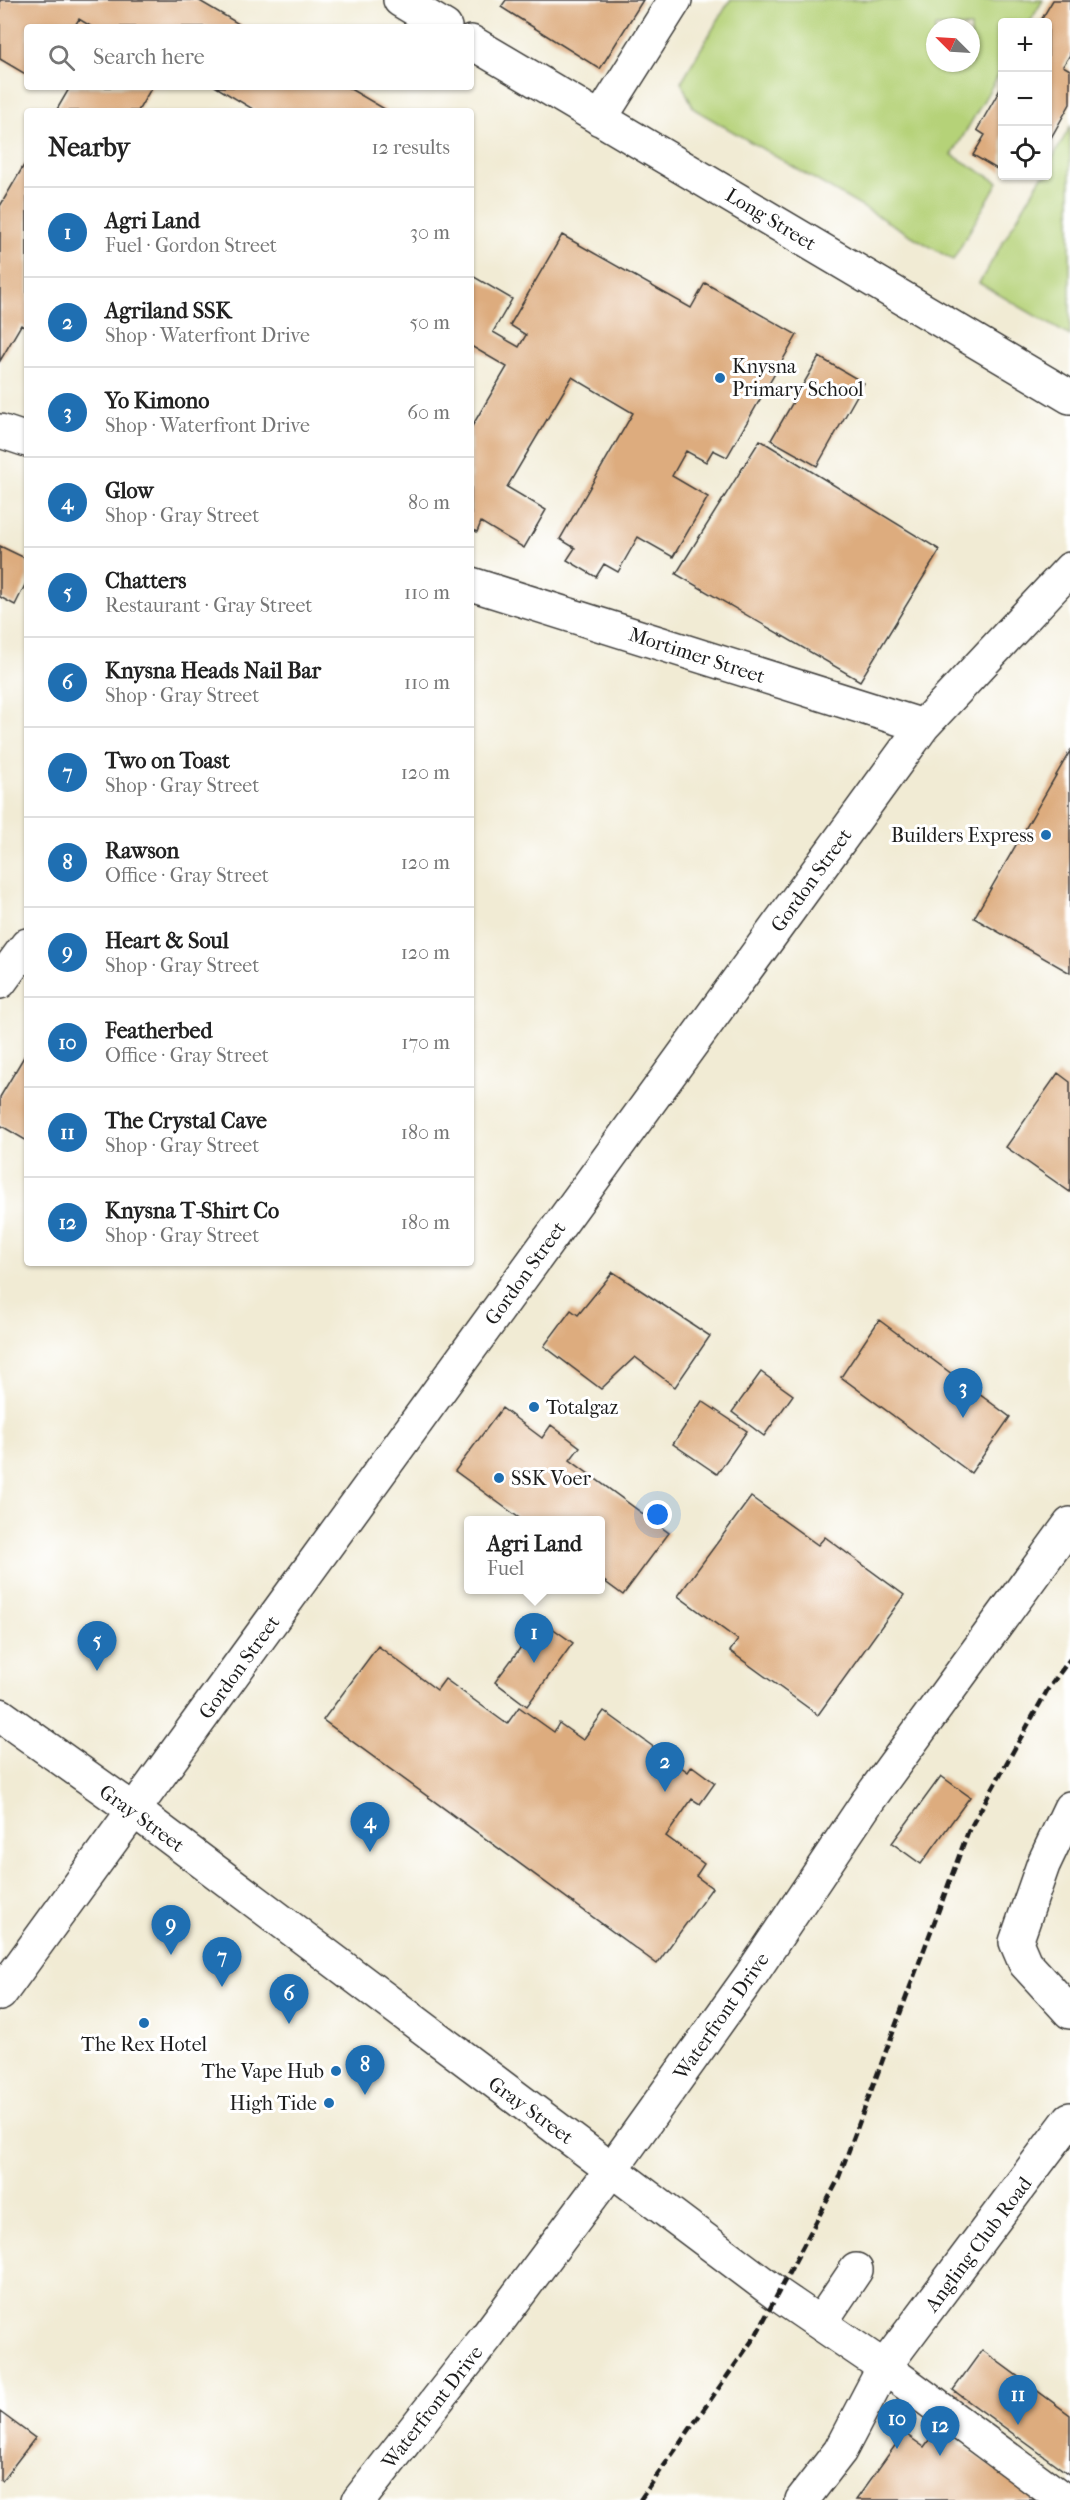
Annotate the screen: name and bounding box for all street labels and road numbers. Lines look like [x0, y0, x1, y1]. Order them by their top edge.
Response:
street label: Long Street [721, 183, 820, 255]
street label: Mortimer Street [626, 623, 768, 688]
street label: Gordon Street [766, 824, 857, 936]
street label: Gordon Street [480, 1217, 571, 1329]
street label: Gordon Street [194, 1611, 285, 1723]
street label: Gray Street [95, 1780, 189, 1857]
street label: Waterfront Drive [668, 1948, 774, 2085]
street label: Gray Street [484, 2072, 578, 2149]
street label: Angling Club Road [920, 2172, 1037, 2317]
street label: Waterfront Drive [377, 2341, 488, 2474]

